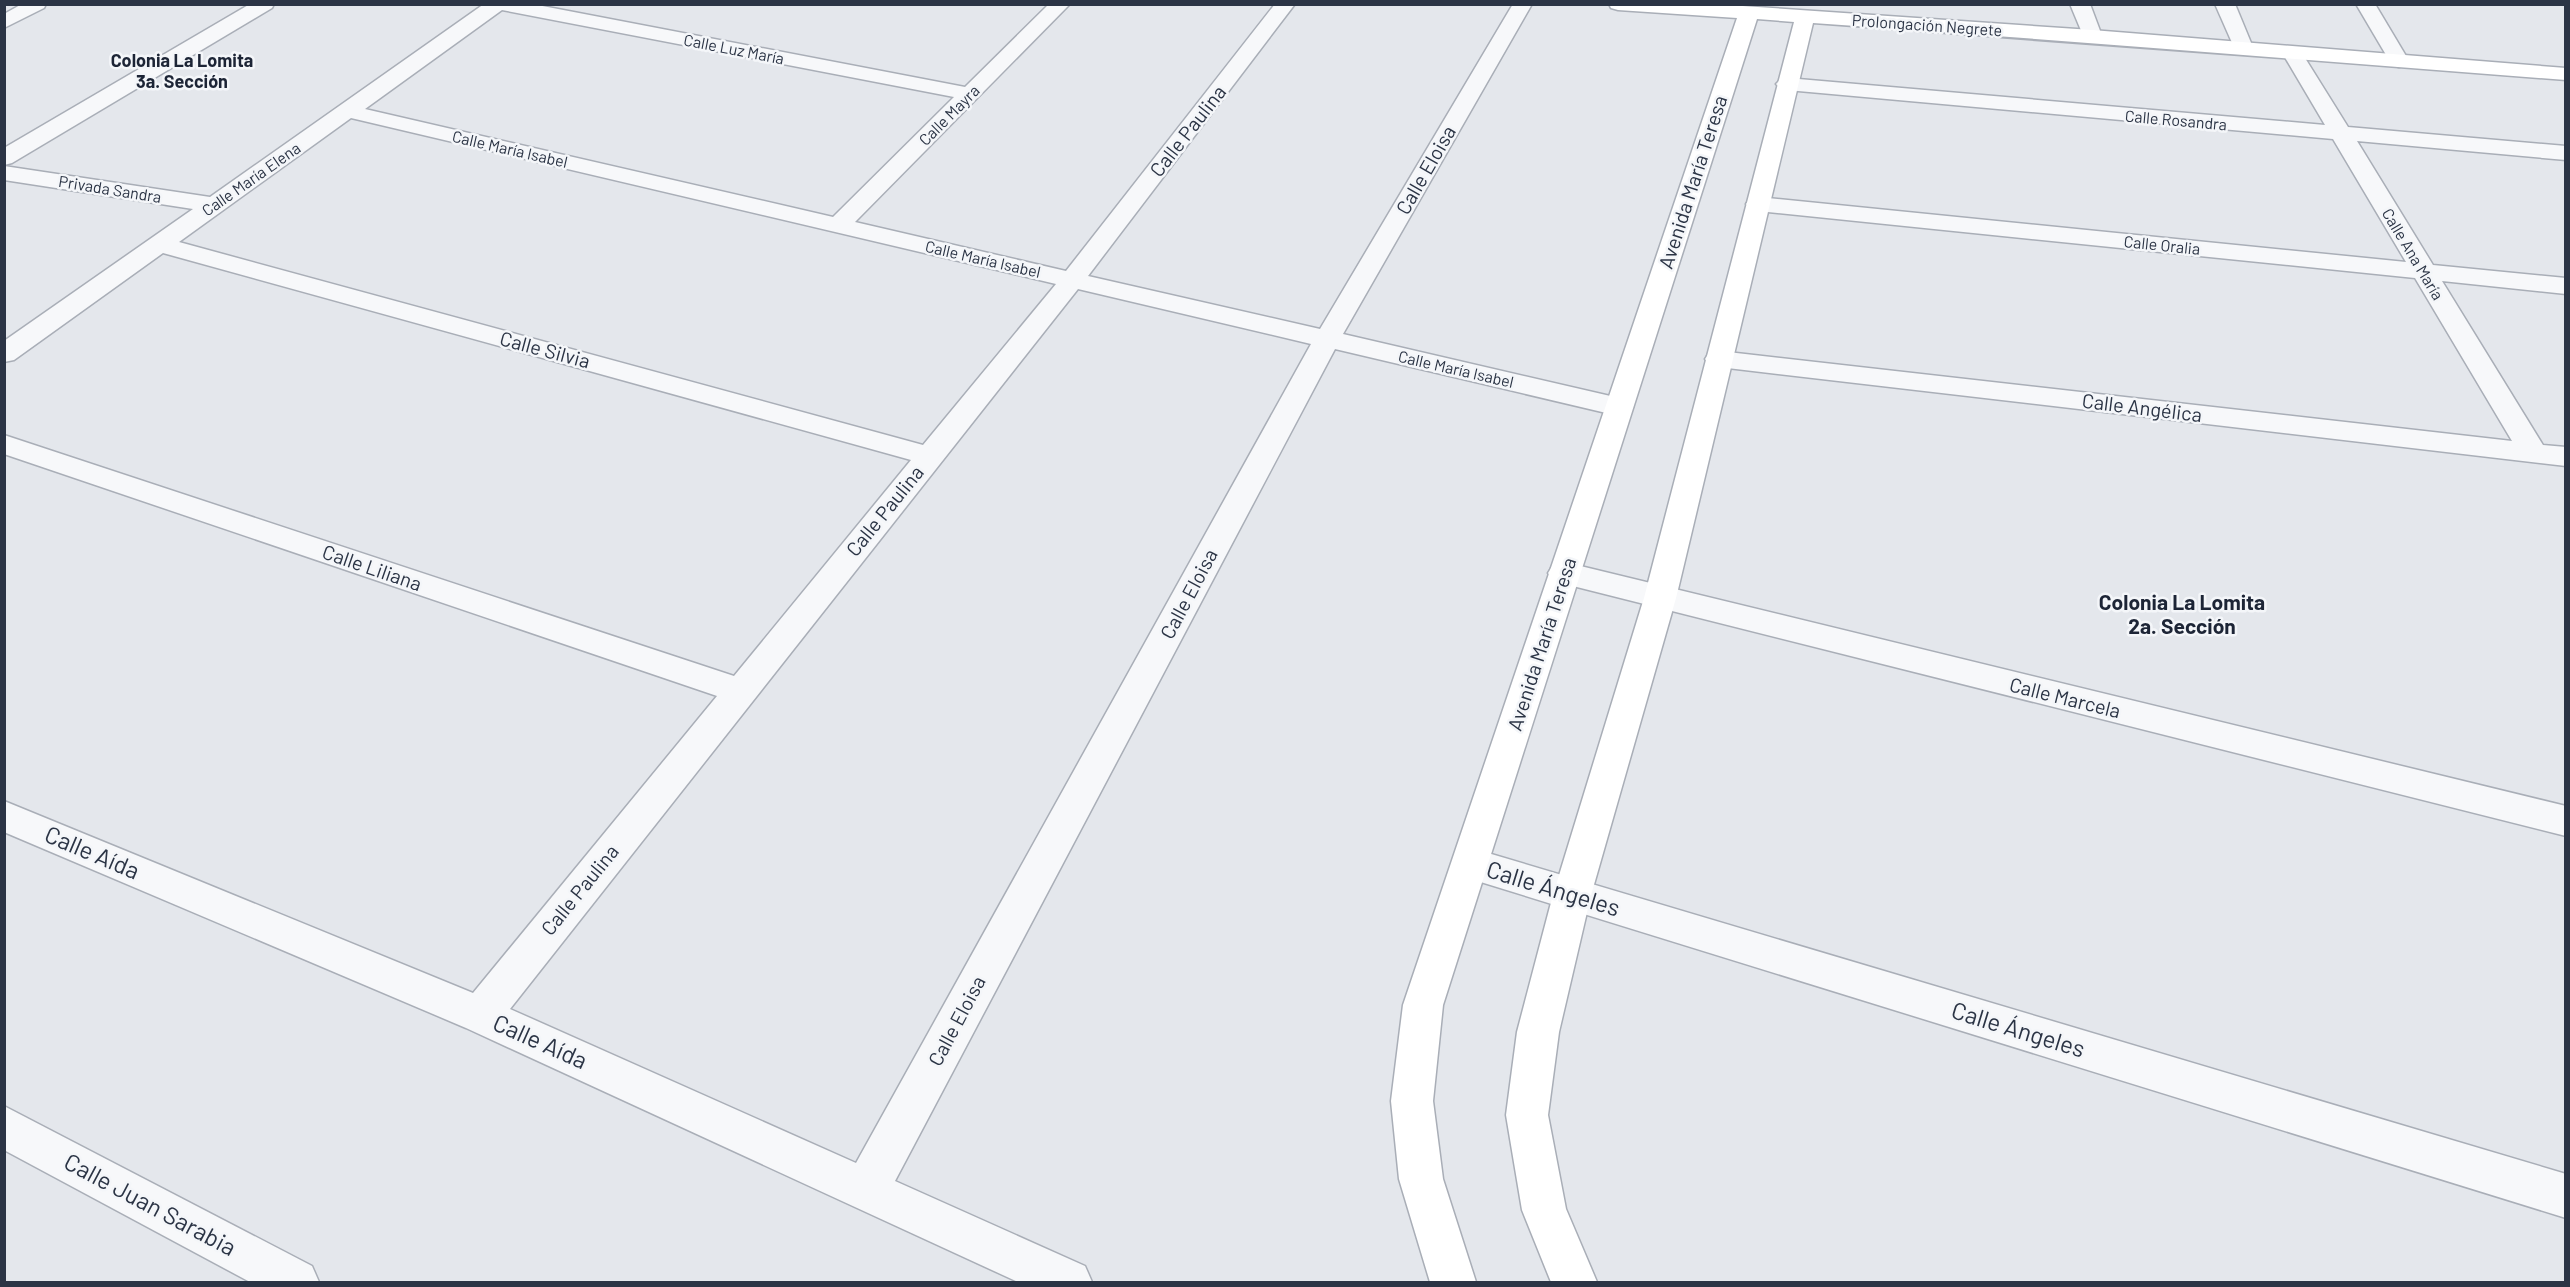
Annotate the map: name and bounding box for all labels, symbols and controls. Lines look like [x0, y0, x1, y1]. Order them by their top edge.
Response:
street label: Prolongación Negrete [1851, 10, 2003, 39]
street label: Calle Luz María [682, 29, 786, 68]
district label: Colonia La Lomita 3a. Sección [111, 49, 253, 92]
street label: Calle Mayra [914, 80, 983, 149]
street label: Calle Paulina [1144, 80, 1230, 181]
street label: Avenida María Teresa [1653, 92, 1731, 271]
street label: Calle Rosandra [2124, 106, 2228, 133]
street label: Calle Eloisa [1390, 121, 1460, 218]
street label: Calle María Isabel [451, 126, 570, 171]
street label: Calle María Elena [198, 138, 304, 220]
street label: Privada Sandra [57, 171, 163, 206]
street label: Calle Ana María [2379, 204, 2448, 303]
street label: Calle Oralia [2123, 231, 2201, 258]
street label: Calle María Isabel [924, 236, 1043, 281]
street label: Calle Silvia [498, 326, 593, 373]
street label: Calle María Isabel [1397, 346, 1516, 391]
street label: Calle Angélica [2081, 388, 2203, 426]
street label: Calle Paulina [840, 460, 928, 560]
street label: Calle Liliana [320, 539, 425, 595]
street label: Calle Eloisa [1154, 544, 1222, 643]
street label: Avenida María Teresa [1502, 554, 1580, 733]
district label: Colonia La Lomita 2a. Sección [2099, 589, 2265, 638]
street label: Calle Marcela [2007, 672, 2123, 722]
street label: Calle Aída [41, 819, 144, 885]
street label: Calle Paulina [535, 839, 623, 939]
street label: Calle Ángeles [1483, 854, 1624, 922]
street label: Calle Eloisa [922, 971, 990, 1070]
street label: Calle Ángeles [1948, 995, 2089, 1063]
street label: Calle Aída [489, 1007, 592, 1074]
street label: Calle Juan Sarabia [60, 1146, 242, 1261]

